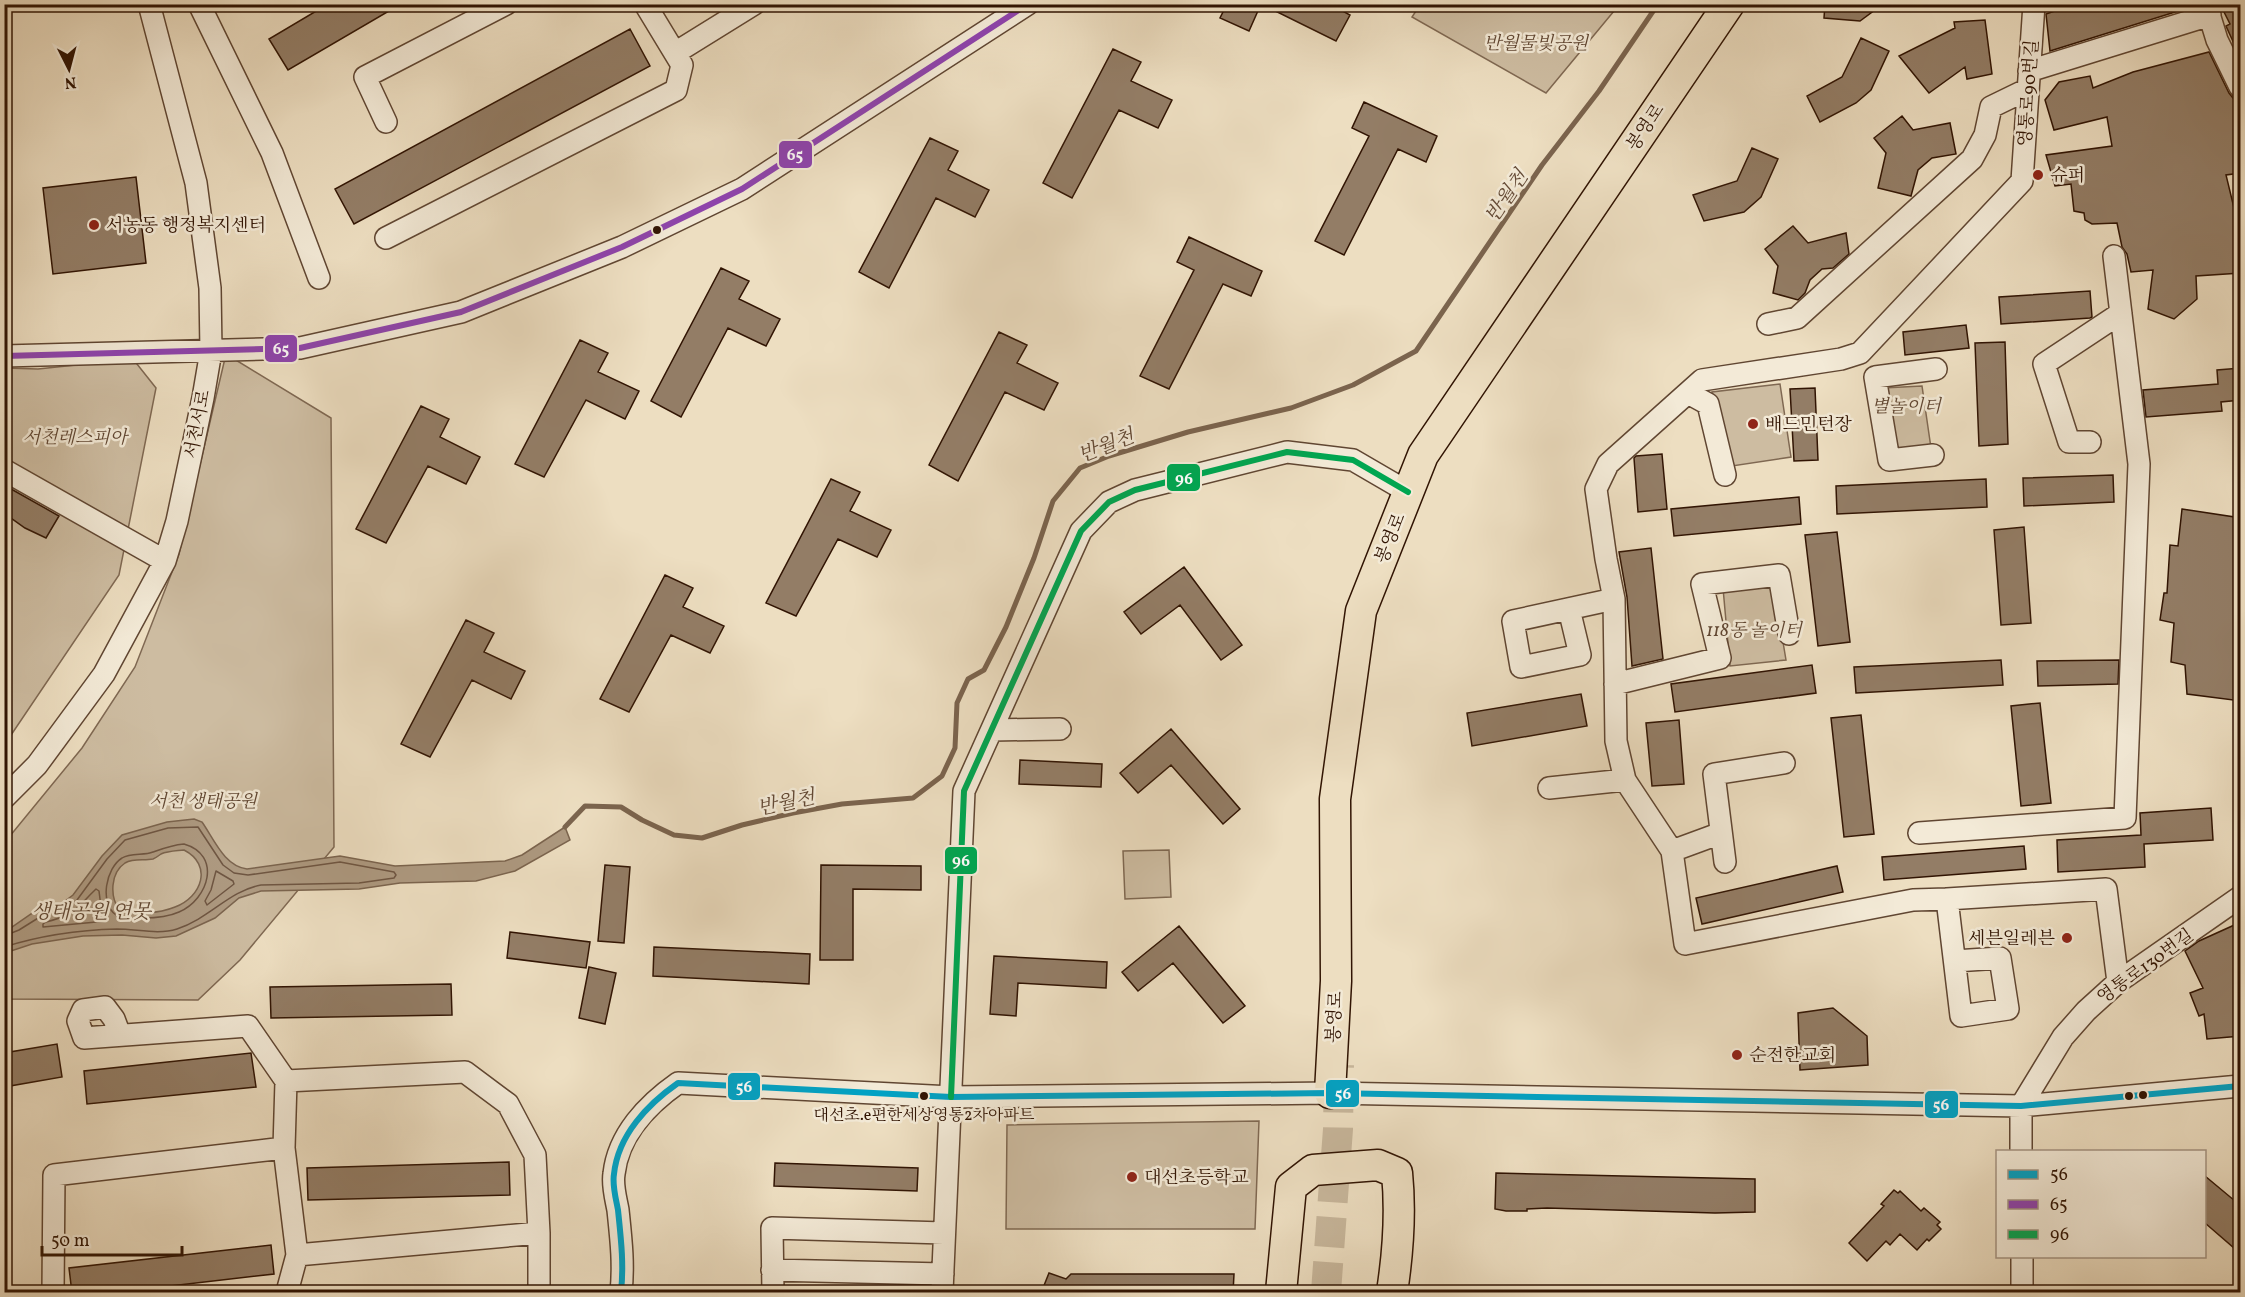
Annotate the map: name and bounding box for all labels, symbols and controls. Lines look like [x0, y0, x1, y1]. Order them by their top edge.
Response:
park label: 반월물빛공원 [1484, 32, 1590, 57]
north arrow [39, 39, 99, 99]
street label: 영통로90번길 [2013, 39, 2046, 148]
text: N [63, 70, 77, 94]
street label: 봉영로 [1621, 99, 1671, 156]
line badge: 65 [778, 140, 813, 169]
text: 65 [787, 145, 804, 167]
water label: 반월천 [1480, 164, 1537, 229]
place label: 슈퍼 [2050, 164, 2085, 189]
marker: 슈퍼 [2031, 168, 2045, 182]
place label: 서농동 행정복지센터 [106, 214, 266, 239]
marker: 서농동 행정복지센터 [87, 218, 101, 232]
unlabelled marker [651, 224, 663, 236]
line badge: 65 [264, 334, 298, 363]
text: 65 [273, 339, 290, 361]
street label: 서천서로 [180, 388, 217, 461]
park label: 별놀이터 [1871, 395, 1942, 420]
place label: 배드민턴장 [1765, 413, 1853, 438]
marker: 배드민턴장 [1746, 417, 1760, 431]
water label: 반월천 [1075, 423, 1140, 470]
park label: 서천레스피아 [23, 426, 130, 451]
line badge: 96 [1166, 463, 1201, 492]
text: 96 [1175, 469, 1193, 491]
street label: 봉영로 [1370, 510, 1413, 567]
park label: 118동 놀이터 [1706, 619, 1803, 644]
water label: 반월천 [755, 784, 819, 824]
park label: 서천 생태공원 [149, 790, 258, 815]
line badge: 96 [944, 846, 978, 875]
text: 96 [952, 851, 970, 873]
water label: 생태공원 연못 [31, 899, 152, 927]
street label: 영통로130번길 [2093, 924, 2199, 1011]
place label: 세븐일레븐 [1968, 927, 2056, 952]
marker: 세븐일레븐 [2060, 931, 2074, 945]
street label: 봉영로 [1322, 990, 1349, 1044]
place label: 순전한교회 [1749, 1044, 1836, 1069]
marker: 순전한교회 [1730, 1048, 1744, 1062]
line badge: 56 [727, 1072, 761, 1101]
text: 56 [736, 1077, 752, 1099]
line badge: 56 [1325, 1079, 1360, 1108]
text: 56 [1335, 1084, 1351, 1106]
unlabelled marker [2137, 1089, 2149, 1101]
marker: 대선초.e편한세상영통2차아파트 [918, 1090, 930, 1102]
line badge: 56 [1924, 1090, 1959, 1119]
unlabelled marker [2123, 1090, 2135, 1102]
text: 56 [1933, 1095, 1949, 1117]
place label: 대선초.e편한세상영통2차아파트 [814, 1105, 1035, 1127]
legend [1996, 1150, 2206, 1258]
text: 56 [2050, 1163, 2068, 1188]
place label: 대선초등학교 [1144, 1166, 1249, 1191]
marker: 대선초등학교 [1125, 1170, 1139, 1184]
text: 65 [2050, 1193, 2068, 1218]
scale bar [42, 1219, 182, 1257]
text: 96 [2050, 1223, 2069, 1248]
text: 50 m [51, 1229, 90, 1254]

